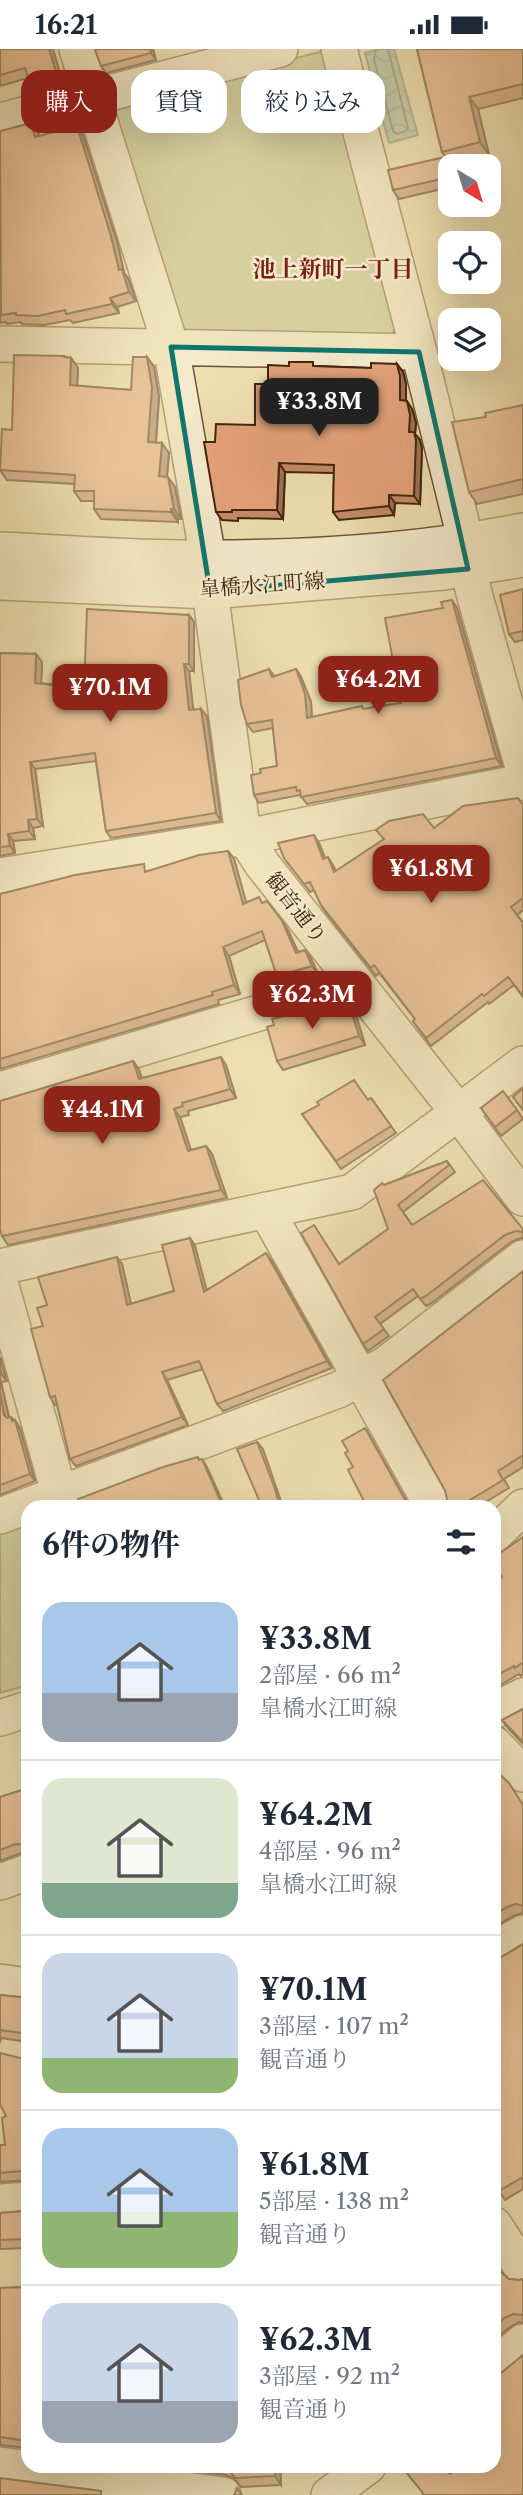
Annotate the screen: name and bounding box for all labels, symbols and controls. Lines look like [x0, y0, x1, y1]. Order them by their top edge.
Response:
text: 16:21 [35, 9, 97, 41]
chip: 購入 [21, 70, 117, 133]
chip: 賃貸 [131, 70, 227, 133]
chip: 絞り込み [241, 70, 385, 133]
north arrow [438, 154, 500, 217]
map controls [438, 154, 501, 371]
button: locate [438, 231, 501, 294]
district label: 池上新町一丁目 [253, 255, 414, 283]
button: layers [438, 308, 501, 371]
pin: ¥33.8M [262, 379, 376, 438]
text: ¥33.8M [276, 387, 362, 415]
street label: 皐橋水江町線 [198, 568, 326, 601]
pin: ¥64.2M [321, 657, 435, 716]
pin: ¥70.1M [53, 665, 167, 724]
text: ¥64.2M [334, 665, 422, 693]
text: ¥70.1M [68, 673, 152, 701]
pin: ¥61.8M [374, 845, 488, 905]
text: ¥61.8M [389, 854, 473, 882]
street label: 観音通り [261, 867, 332, 948]
pin: ¥62.3M [255, 971, 369, 1031]
text: ¥62.3M [269, 980, 355, 1008]
pin: ¥44.1M [45, 1087, 159, 1146]
text: ¥44.1M [60, 1095, 144, 1123]
icon: filters [442, 1523, 480, 1561]
text: 6件の物件 [42, 1526, 180, 1563]
text: ¥33.8M [259, 1620, 372, 1657]
icon: home [98, 1630, 182, 1714]
text: 2部屋 · 66 m² [259, 1661, 401, 1689]
text: 皐橋水江町線 [259, 1694, 397, 1722]
text: ¥64.2M [259, 1796, 373, 1833]
icon: home [98, 1806, 182, 1890]
text: 4部屋 · 96 m² [259, 1837, 401, 1865]
text: 皐橋水江町線 [259, 1870, 397, 1898]
text: ¥70.1M [259, 1971, 368, 2008]
icon: home [98, 1981, 182, 2065]
text: 3部屋 · 107 m² [259, 2012, 409, 2040]
text: 観音通り [259, 2045, 351, 2073]
text: ¥61.8M [259, 2146, 370, 2183]
icon: home [98, 2156, 182, 2240]
text: 5部屋 · 138 m² [259, 2187, 409, 2215]
text: 観音通り [259, 2220, 351, 2248]
text: ¥62.3M [259, 2321, 372, 2358]
icon: home [98, 2331, 182, 2415]
text: 3部屋 · 92 m² [259, 2362, 400, 2390]
text: 観音通り [259, 2395, 351, 2423]

